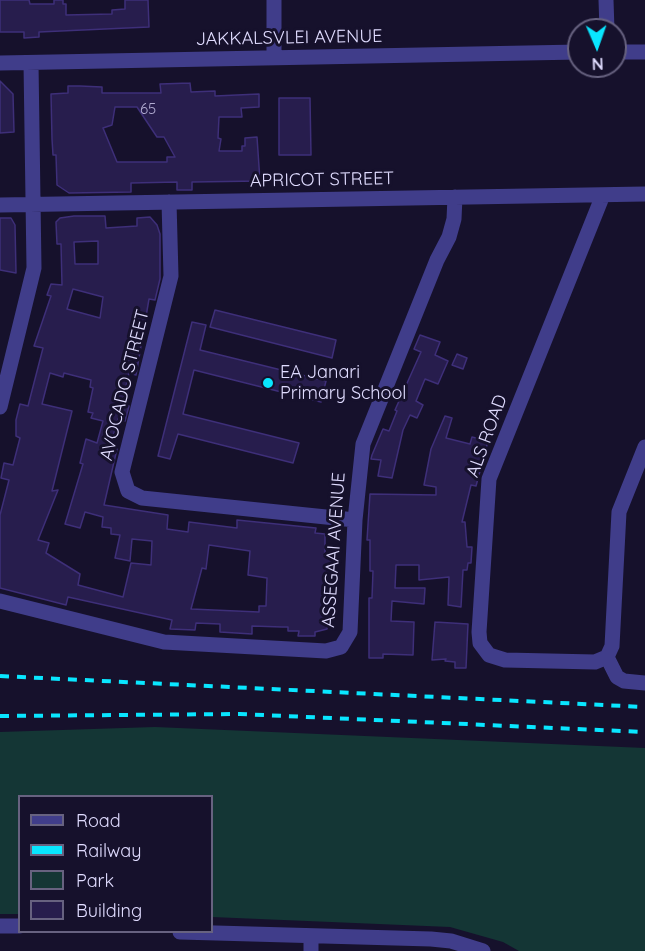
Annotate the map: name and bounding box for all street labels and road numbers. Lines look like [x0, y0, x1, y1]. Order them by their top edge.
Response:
street label: JAKKALSVLEI AVENUE [195, 26, 383, 50]
street label: APRICOT STREET [250, 168, 394, 192]
street label: AVOCADO STREET [96, 307, 154, 463]
street label: ALS ROAD [462, 392, 512, 480]
street label: ASSEGAAI AVENUE [318, 472, 350, 628]

